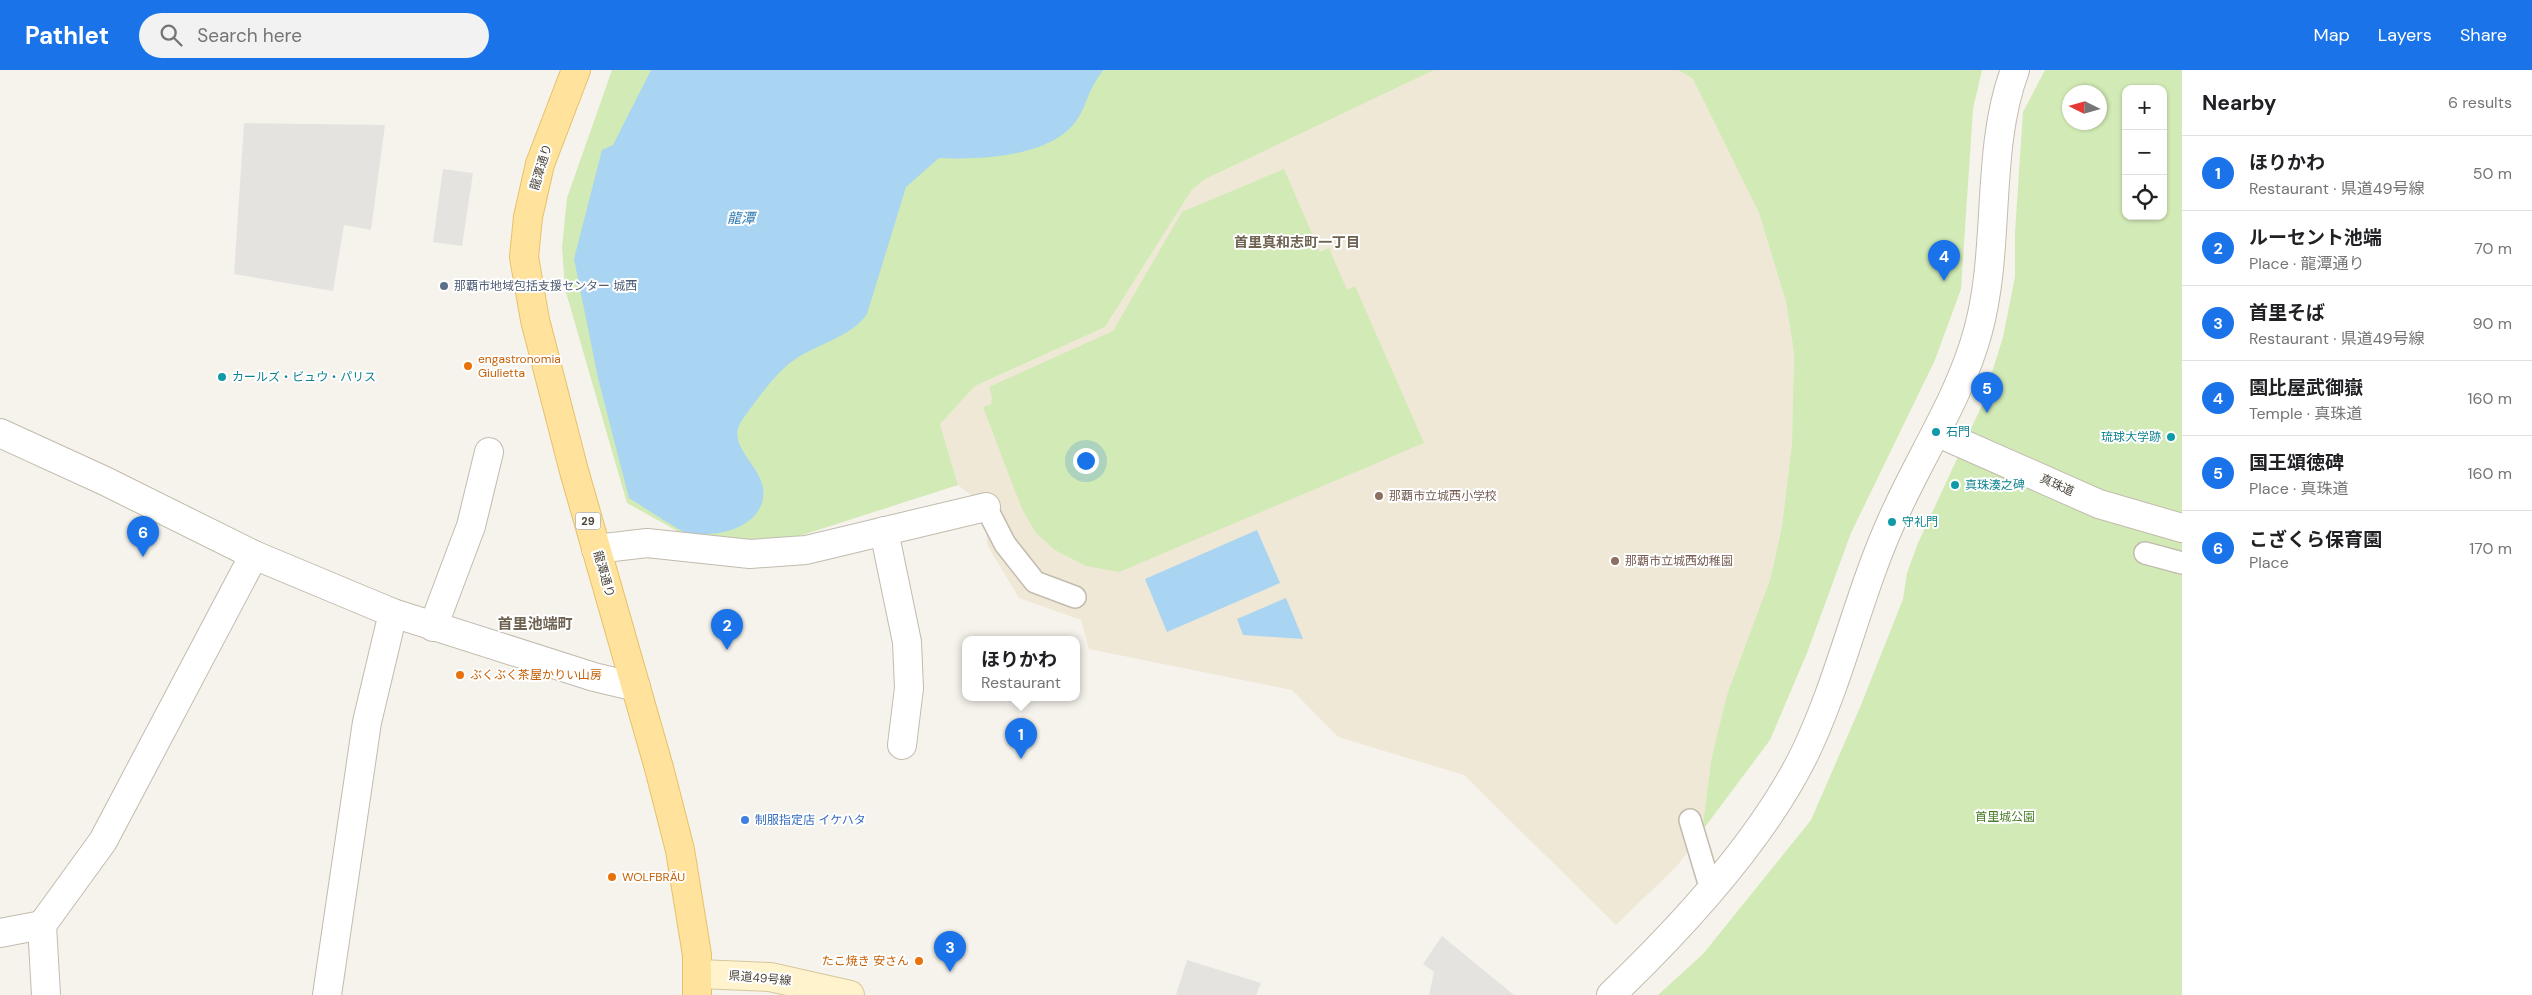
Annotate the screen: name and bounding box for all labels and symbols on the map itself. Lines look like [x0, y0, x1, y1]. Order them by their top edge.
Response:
north arrow [2062, 85, 2107, 130]
street label: 龍潭通り [526, 142, 556, 192]
water label: 龍潭 [727, 209, 758, 227]
district label: 首里真和志町一丁目 [1234, 233, 1360, 251]
pin: 4 [1928, 240, 1960, 281]
place label: 那覇市地域包括支援センター 城西 [454, 278, 637, 294]
marker: 那覇市地域包括支援センター 城西 [438, 280, 450, 292]
place label: engastronomia Giulietta [478, 351, 561, 381]
marker: engastronomia Giulietta [462, 360, 474, 372]
place label: カールズ・ビュウ・パリス [232, 369, 376, 385]
marker: カールズ・ビュウ・パリス [216, 371, 228, 383]
pin: 5 [1971, 372, 2003, 413]
place label: 石門 [1946, 424, 1970, 440]
marker: 石門 [1930, 426, 1942, 438]
place label: 琉球大学跡 [2101, 429, 2161, 445]
marker: 琉球大学跡 [2165, 431, 2177, 443]
your location [1073, 448, 1099, 474]
street label: 真珠道 [2037, 470, 2077, 500]
place label: 真珠湊之碑 [1965, 477, 2025, 493]
marker: 真珠湊之碑 [1949, 479, 1961, 491]
place label: 那覇市立城西小学校 [1389, 488, 1497, 504]
marker: 那覇市立城西小学校 [1373, 490, 1385, 502]
road number: 29 [576, 512, 600, 530]
place label: 守礼門 [1902, 514, 1938, 530]
pin: 6 [127, 516, 159, 557]
marker: 守礼門 [1886, 516, 1898, 528]
street label: 龍潭通り [590, 549, 618, 599]
place label: 那覇市立城西幼稚園 [1625, 553, 1733, 569]
marker: 那覇市立城西幼稚園 [1609, 555, 1621, 567]
pin: 2 [711, 609, 743, 650]
district label: 首里池端町 [497, 614, 573, 634]
place label: ぶくぶく茶屋かりい山房 [470, 667, 602, 683]
marker: ぶくぶく茶屋かりい山房 [454, 669, 466, 681]
pin: 1 [1005, 718, 1037, 759]
park label: 首里城公園 [1975, 809, 2035, 825]
place label: 制服指定店 イケハタ [755, 812, 866, 828]
marker: 制服指定店 イケハタ [739, 814, 751, 826]
place label: WOLFBRÄU [622, 869, 685, 885]
marker: WOLFBRÄU [606, 871, 618, 883]
pin: 3 [934, 931, 966, 972]
place label: たこ焼き 安さん [822, 953, 909, 969]
marker: たこ焼き 安さん [913, 955, 925, 967]
street label: 県道49号線 [728, 967, 792, 989]

